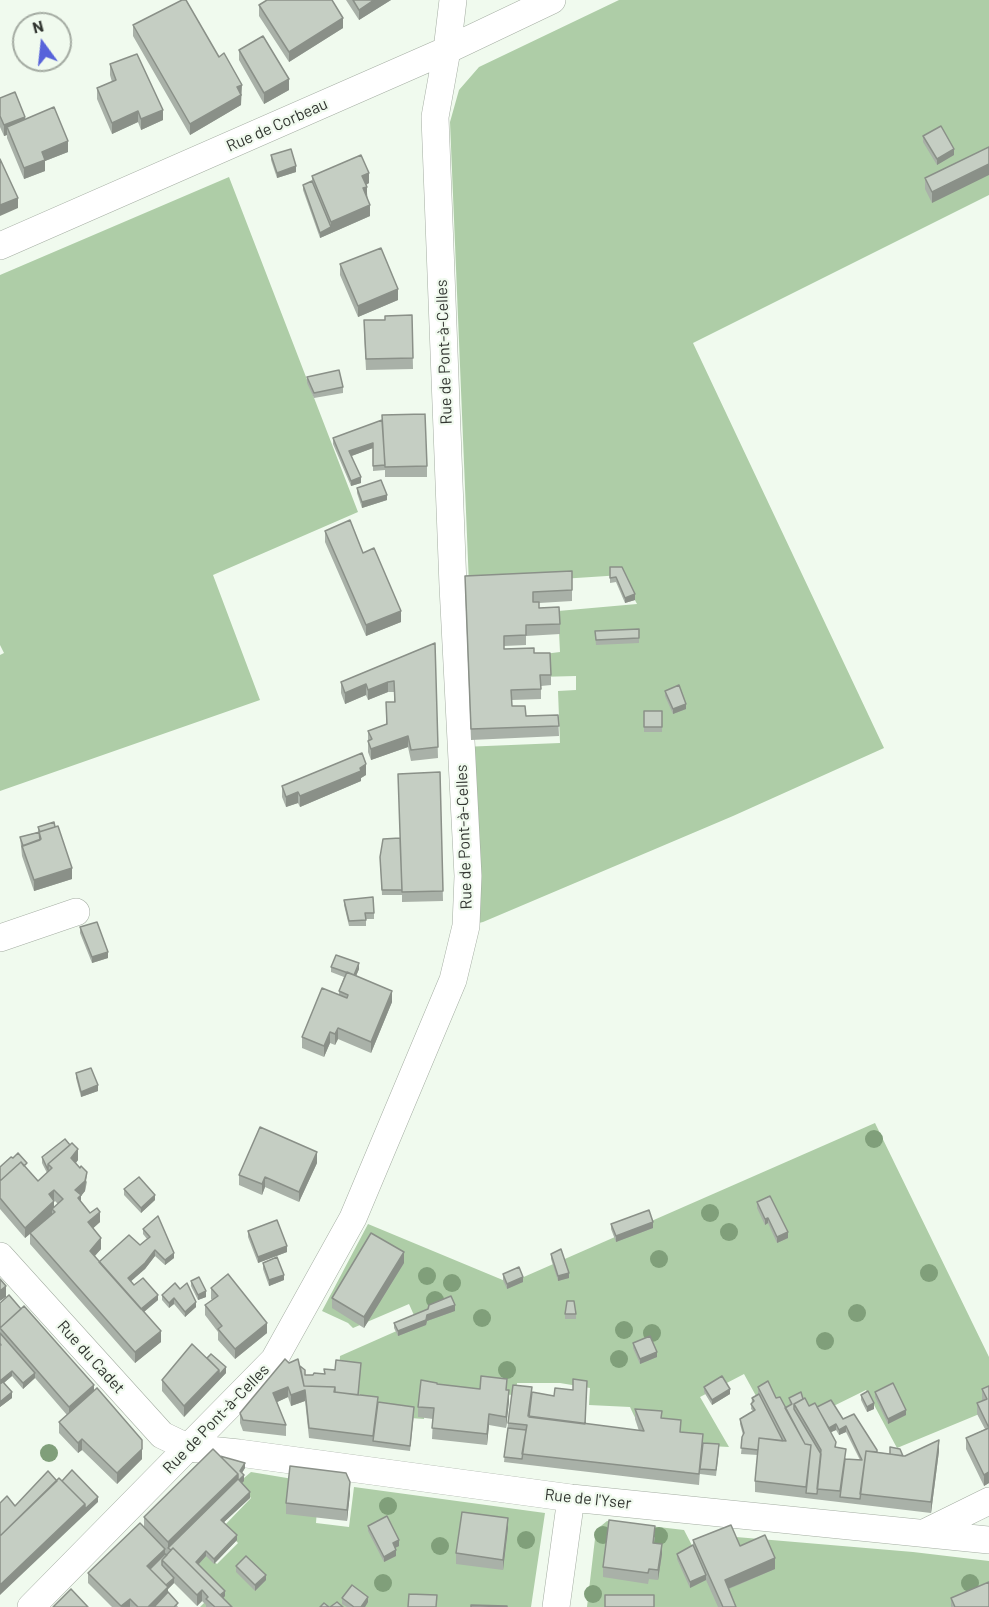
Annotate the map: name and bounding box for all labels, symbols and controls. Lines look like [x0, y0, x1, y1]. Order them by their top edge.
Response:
north arrow [12, 12, 72, 72]
text: N [30, 16, 45, 37]
street label: Rue de Corbeau [223, 94, 331, 156]
street label: Rue de Pont-à-Celles [432, 279, 456, 425]
street label: Rue de Pont-à-Celles [452, 764, 476, 910]
street label: Rue du Cadet [53, 1317, 129, 1397]
street label: Rue de Pont-à-Celles [159, 1360, 273, 1478]
street label: Rue de l'Yser [544, 1485, 632, 1513]

